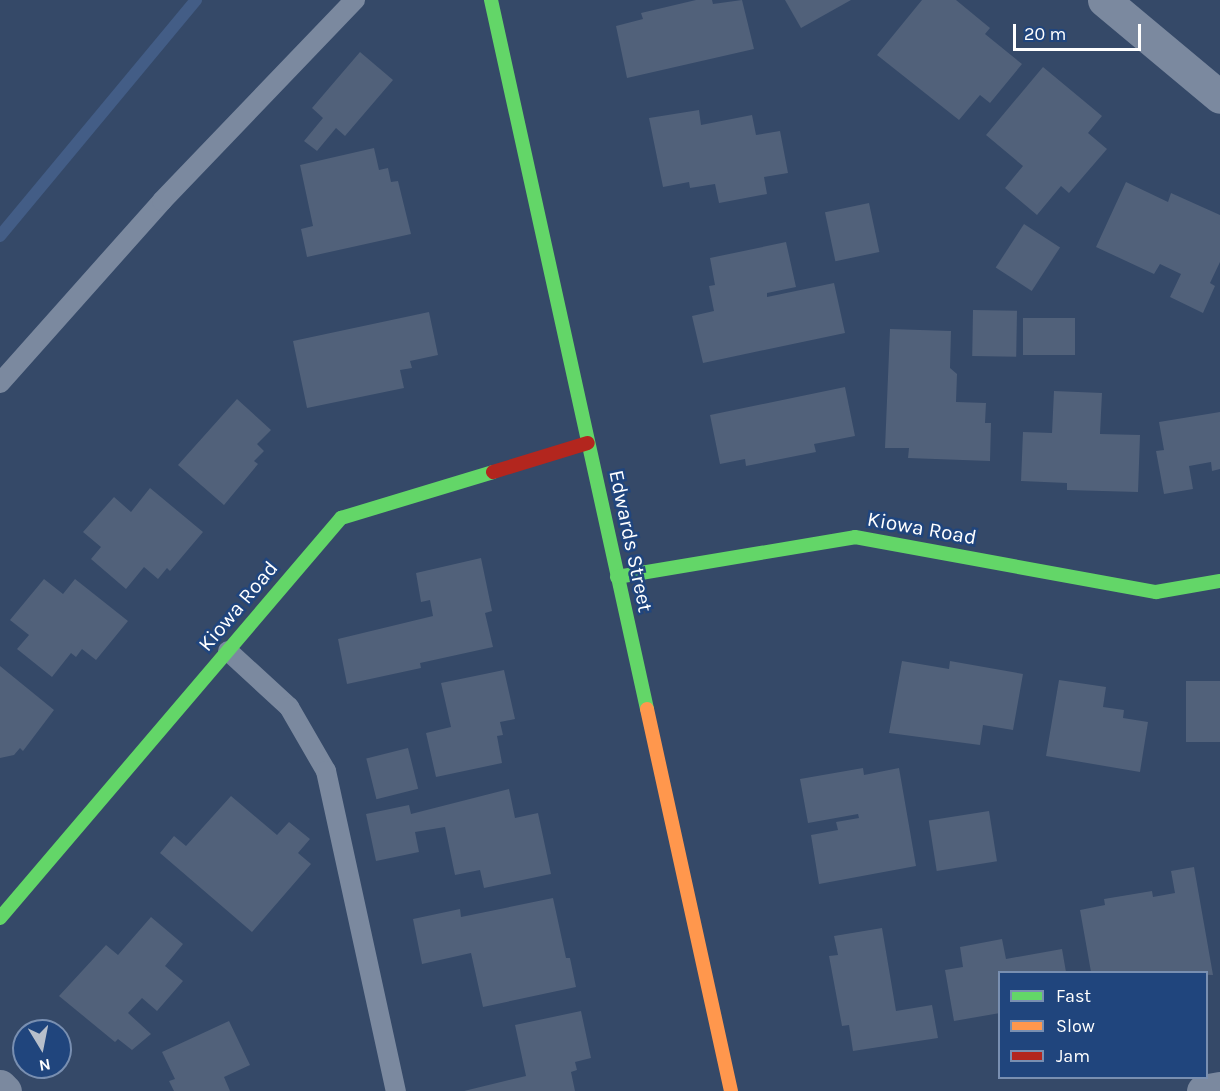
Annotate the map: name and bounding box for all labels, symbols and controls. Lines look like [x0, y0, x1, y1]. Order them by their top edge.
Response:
scale bar [1016, 12, 1144, 50]
text: 20 m [1024, 23, 1066, 45]
street label: Edwards Street [604, 468, 658, 614]
street label: Kiowa Road [865, 506, 979, 550]
street label: Kiowa Road [193, 556, 283, 656]
legend [998, 971, 1208, 1079]
text: Fast [1056, 985, 1091, 1007]
text: Slow [1056, 1015, 1095, 1037]
north arrow [12, 1019, 72, 1079]
text: Jam [1056, 1045, 1090, 1067]
text: N [38, 1055, 52, 1076]

